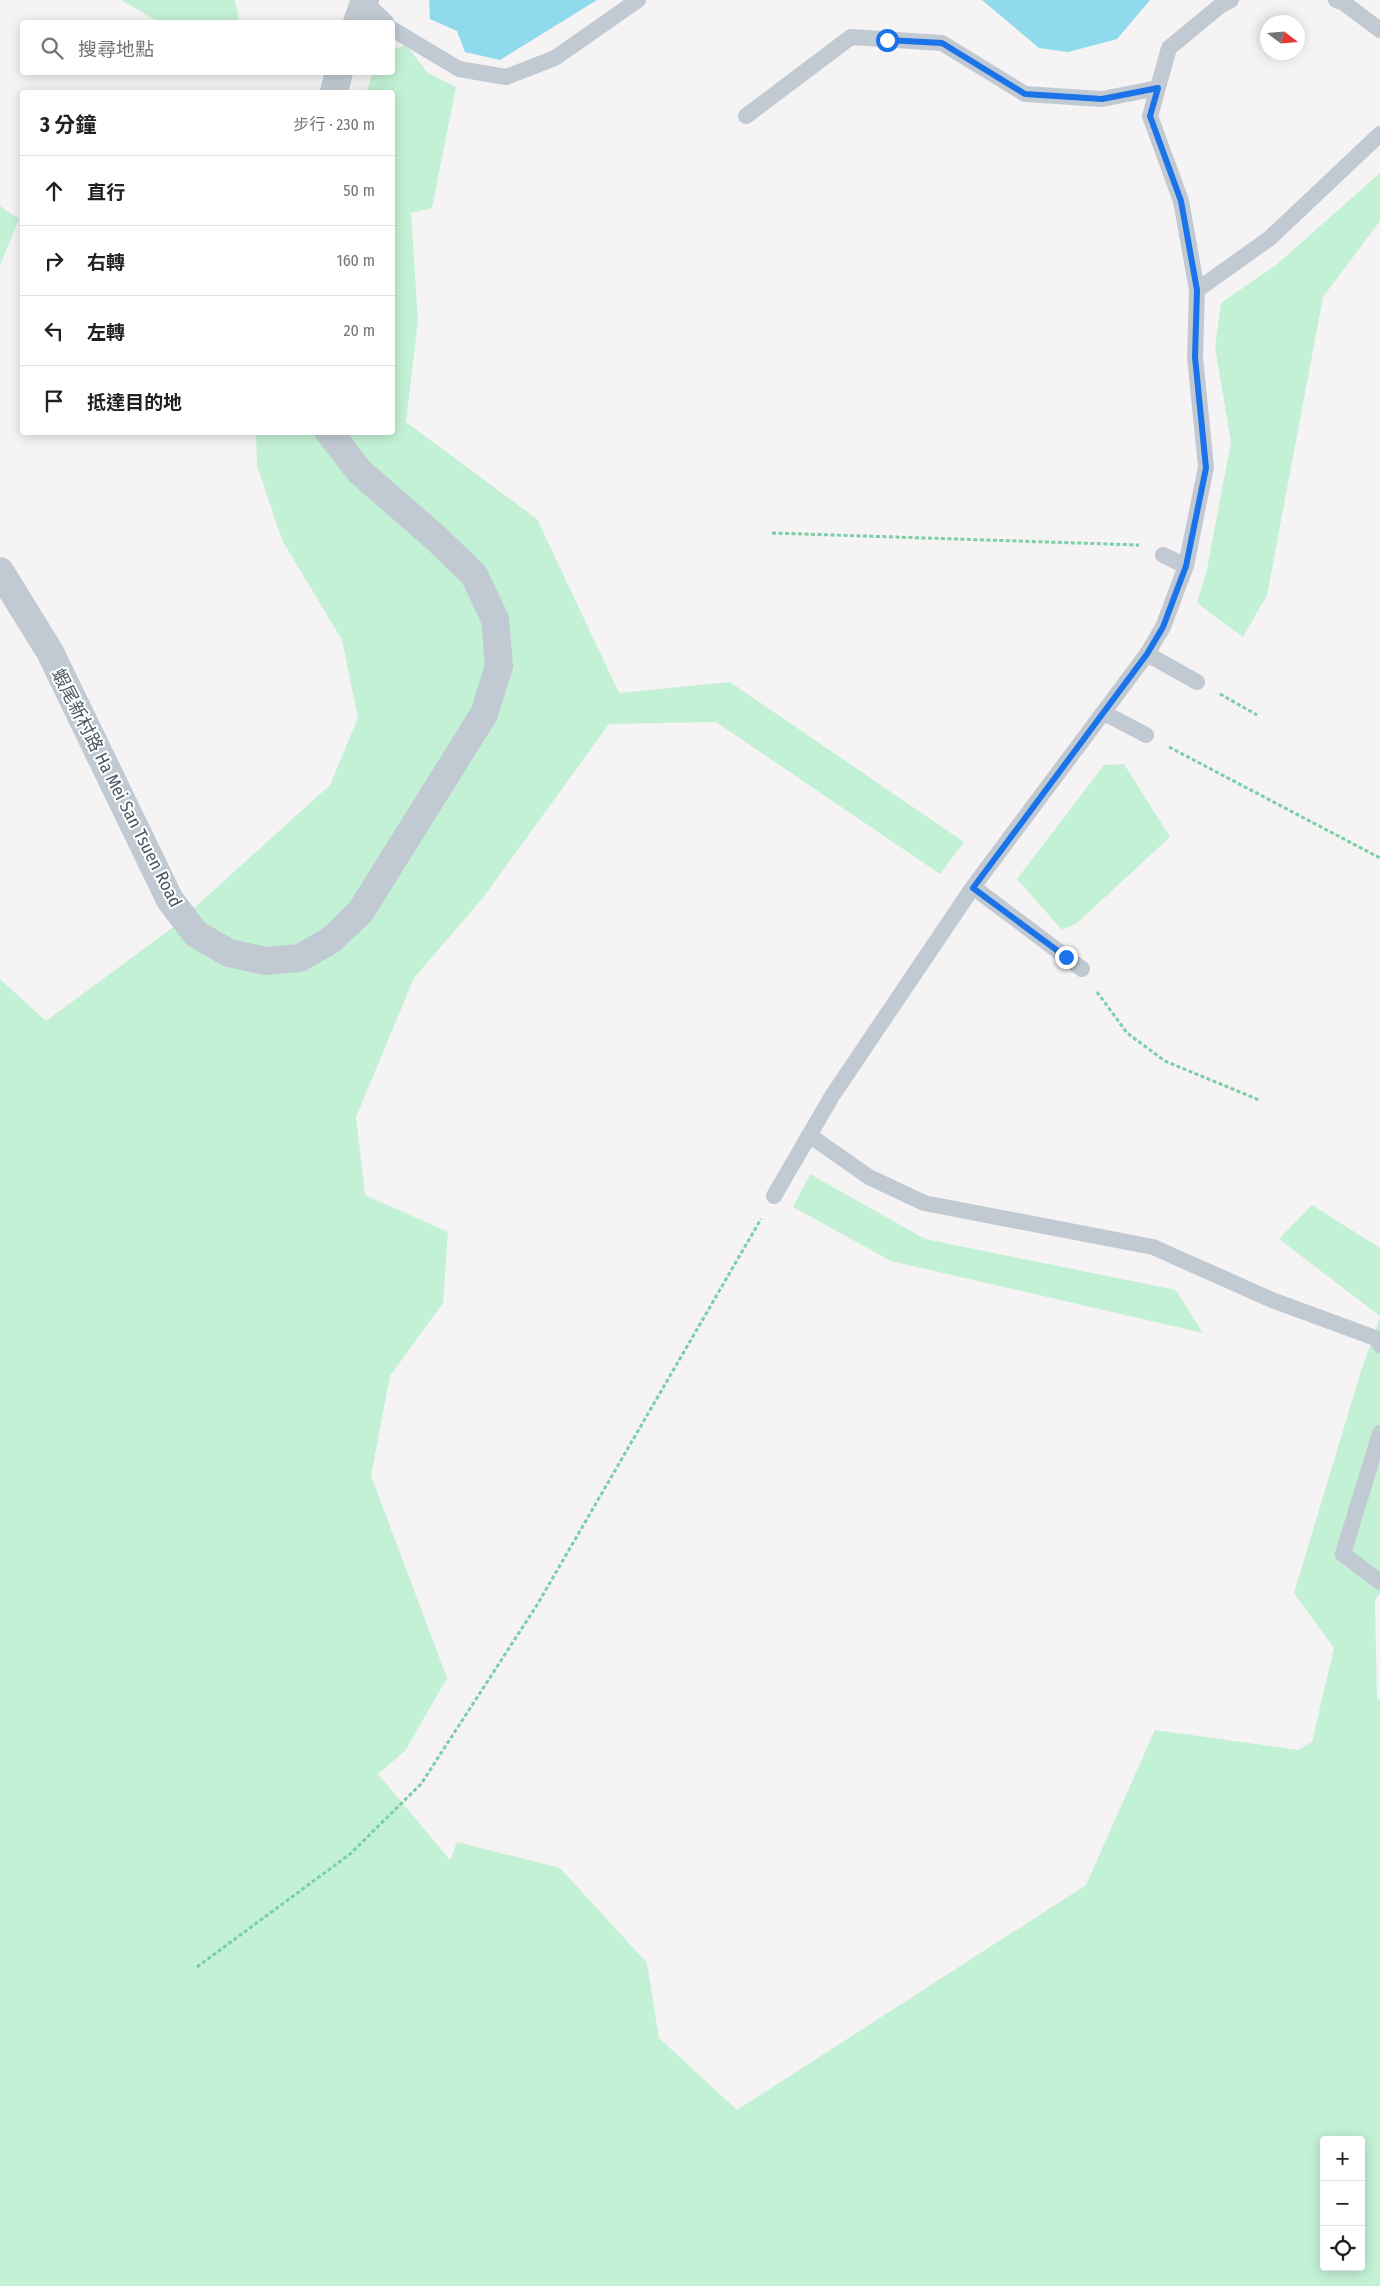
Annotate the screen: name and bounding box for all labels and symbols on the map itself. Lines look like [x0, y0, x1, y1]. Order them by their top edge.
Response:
north arrow [1260, 15, 1305, 60]
route start [876, 29, 899, 52]
street label: 蝦尾新村路 Ha Mei San Tsuen Road [47, 665, 187, 911]
route end [1055, 946, 1078, 969]

